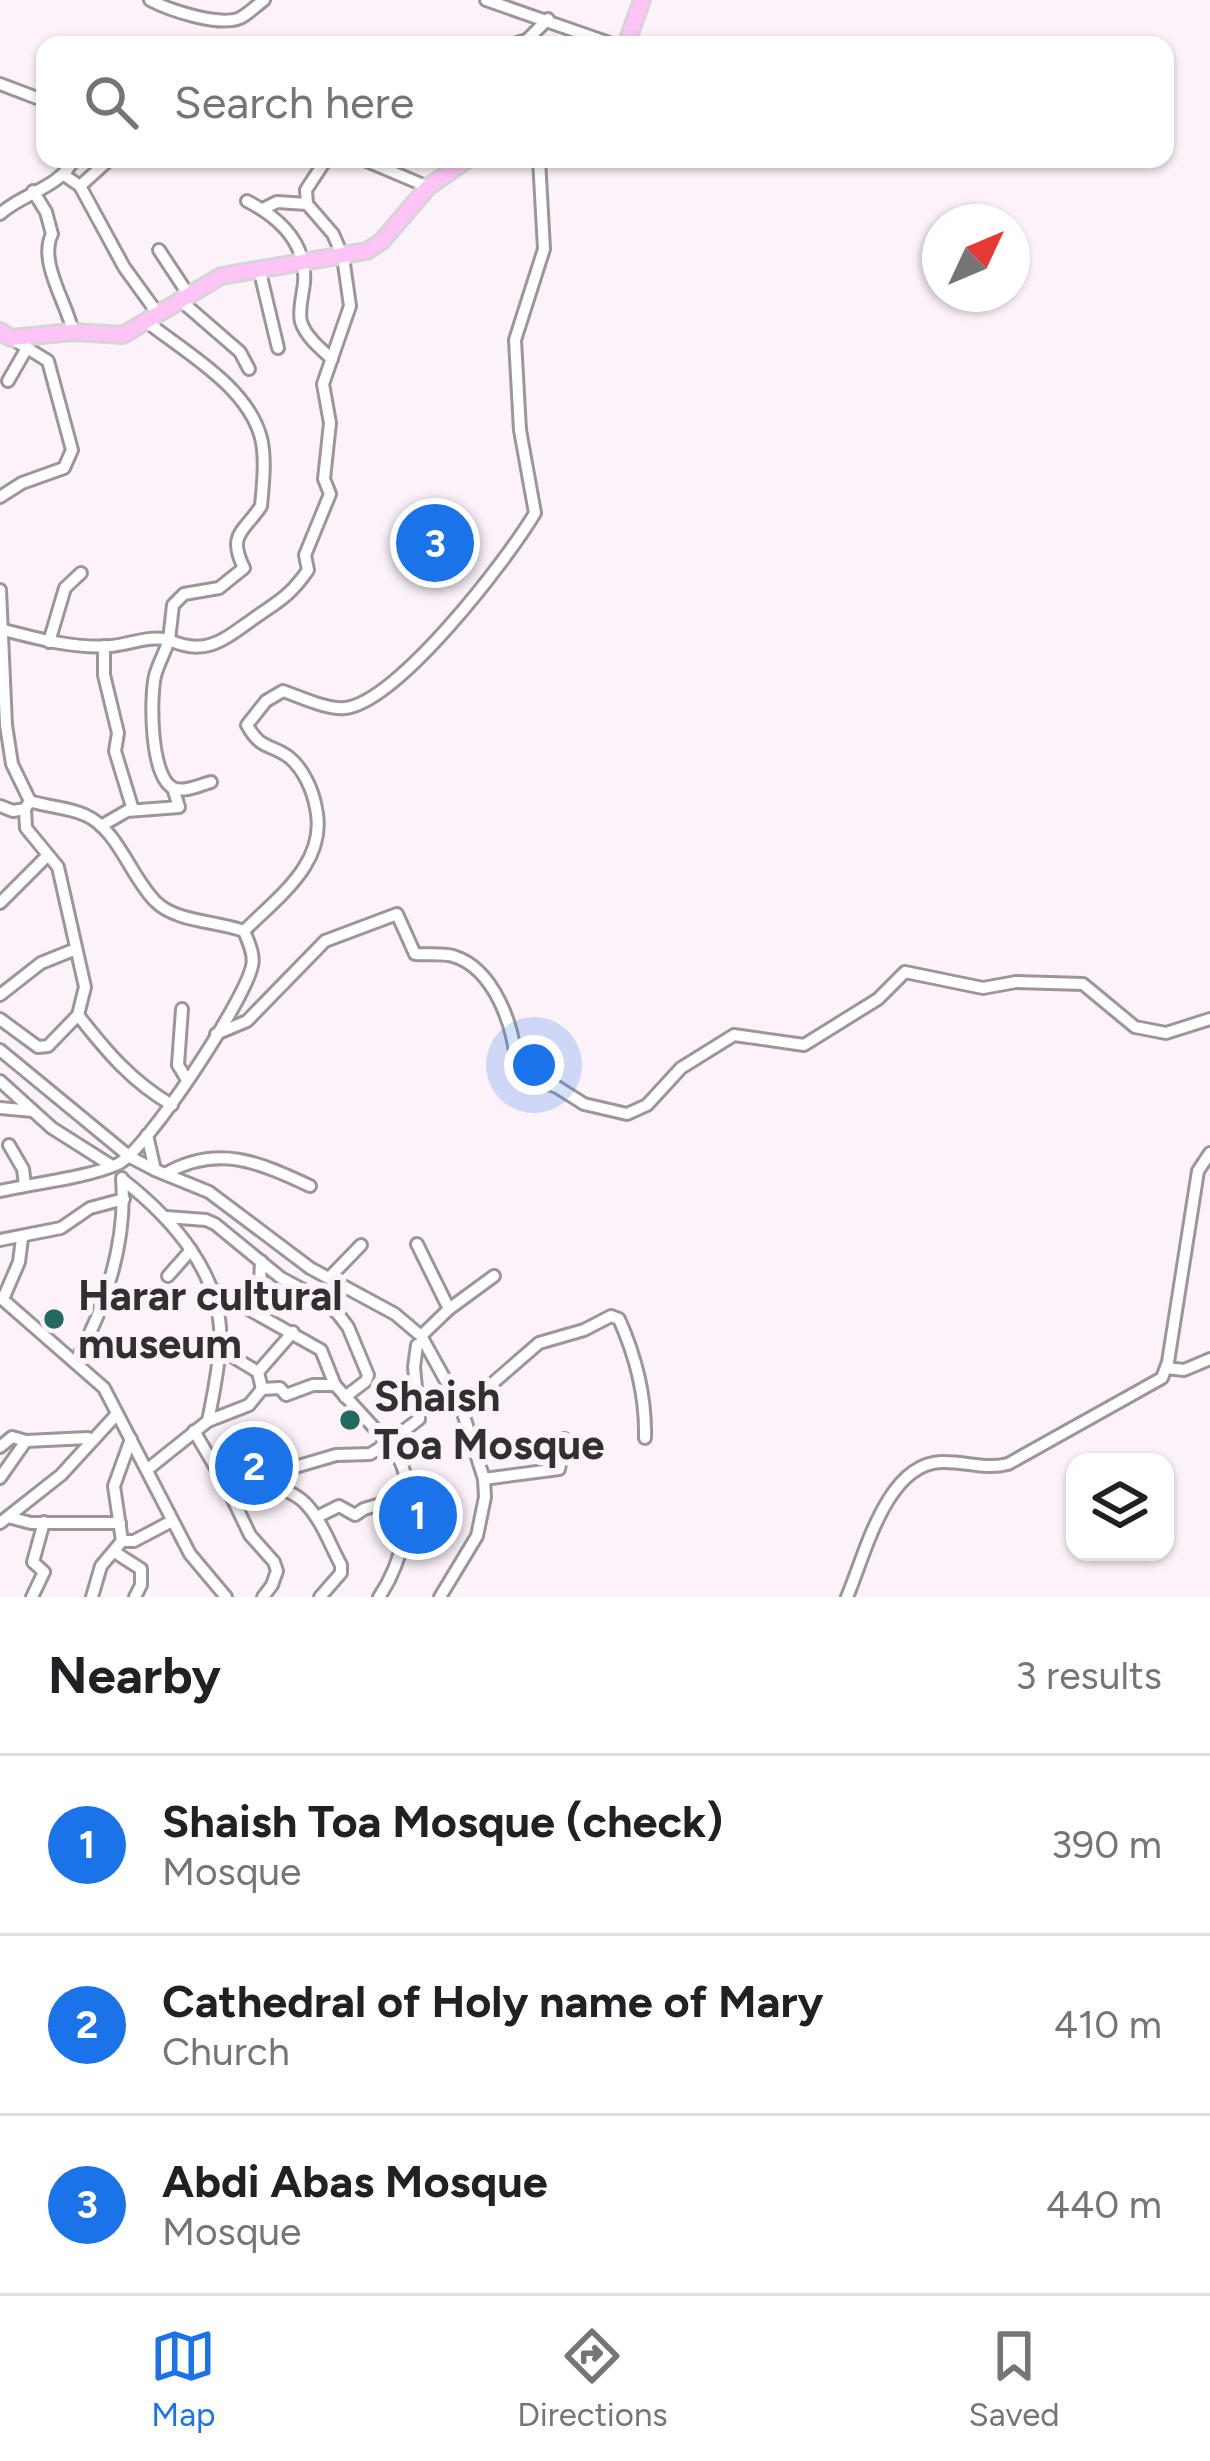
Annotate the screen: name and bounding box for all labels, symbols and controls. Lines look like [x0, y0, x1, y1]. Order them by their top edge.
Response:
search box [36, 36, 1174, 168]
icon: search [78, 69, 144, 135]
text: Search here [174, 75, 414, 129]
north arrow [922, 204, 1030, 312]
pin: 3 [396, 498, 474, 588]
your location [504, 1035, 564, 1095]
place label: Harar cultural museum [78, 1270, 343, 1369]
marker: Harar cultural museum [41, 1306, 67, 1332]
place label: Shaish Toa Mosque [374, 1371, 605, 1470]
marker: Shaish Toa Mosque [337, 1407, 363, 1433]
pin: 2 [215, 1421, 293, 1511]
map controls [1066, 1453, 1174, 1561]
button: layers [1066, 1453, 1174, 1561]
pin: 1 [379, 1470, 457, 1560]
text: Nearby [48, 1645, 221, 1706]
text: 3 results [1015, 1652, 1162, 1699]
text: Shaish Toa Mosque (check) [162, 1794, 723, 1848]
text: 1 [79, 1821, 95, 1868]
text: 390 m [1051, 1821, 1162, 1868]
text: Mosque [162, 1848, 301, 1895]
text: Cathedral of Holy name of Mary [162, 1974, 824, 2028]
text: 2 [76, 2001, 98, 2048]
text: 410 m [1054, 2001, 1162, 2048]
text: Church [162, 2028, 290, 2075]
text: Abdi Abas Mosque [162, 2154, 548, 2208]
text: 3 [76, 2181, 98, 2228]
text: 440 m [1046, 2181, 1162, 2228]
text: Mosque [162, 2208, 301, 2255]
tab: Map [150, 2323, 216, 2434]
tab: Directions [517, 2323, 668, 2434]
tab: Saved [969, 2323, 1060, 2434]

